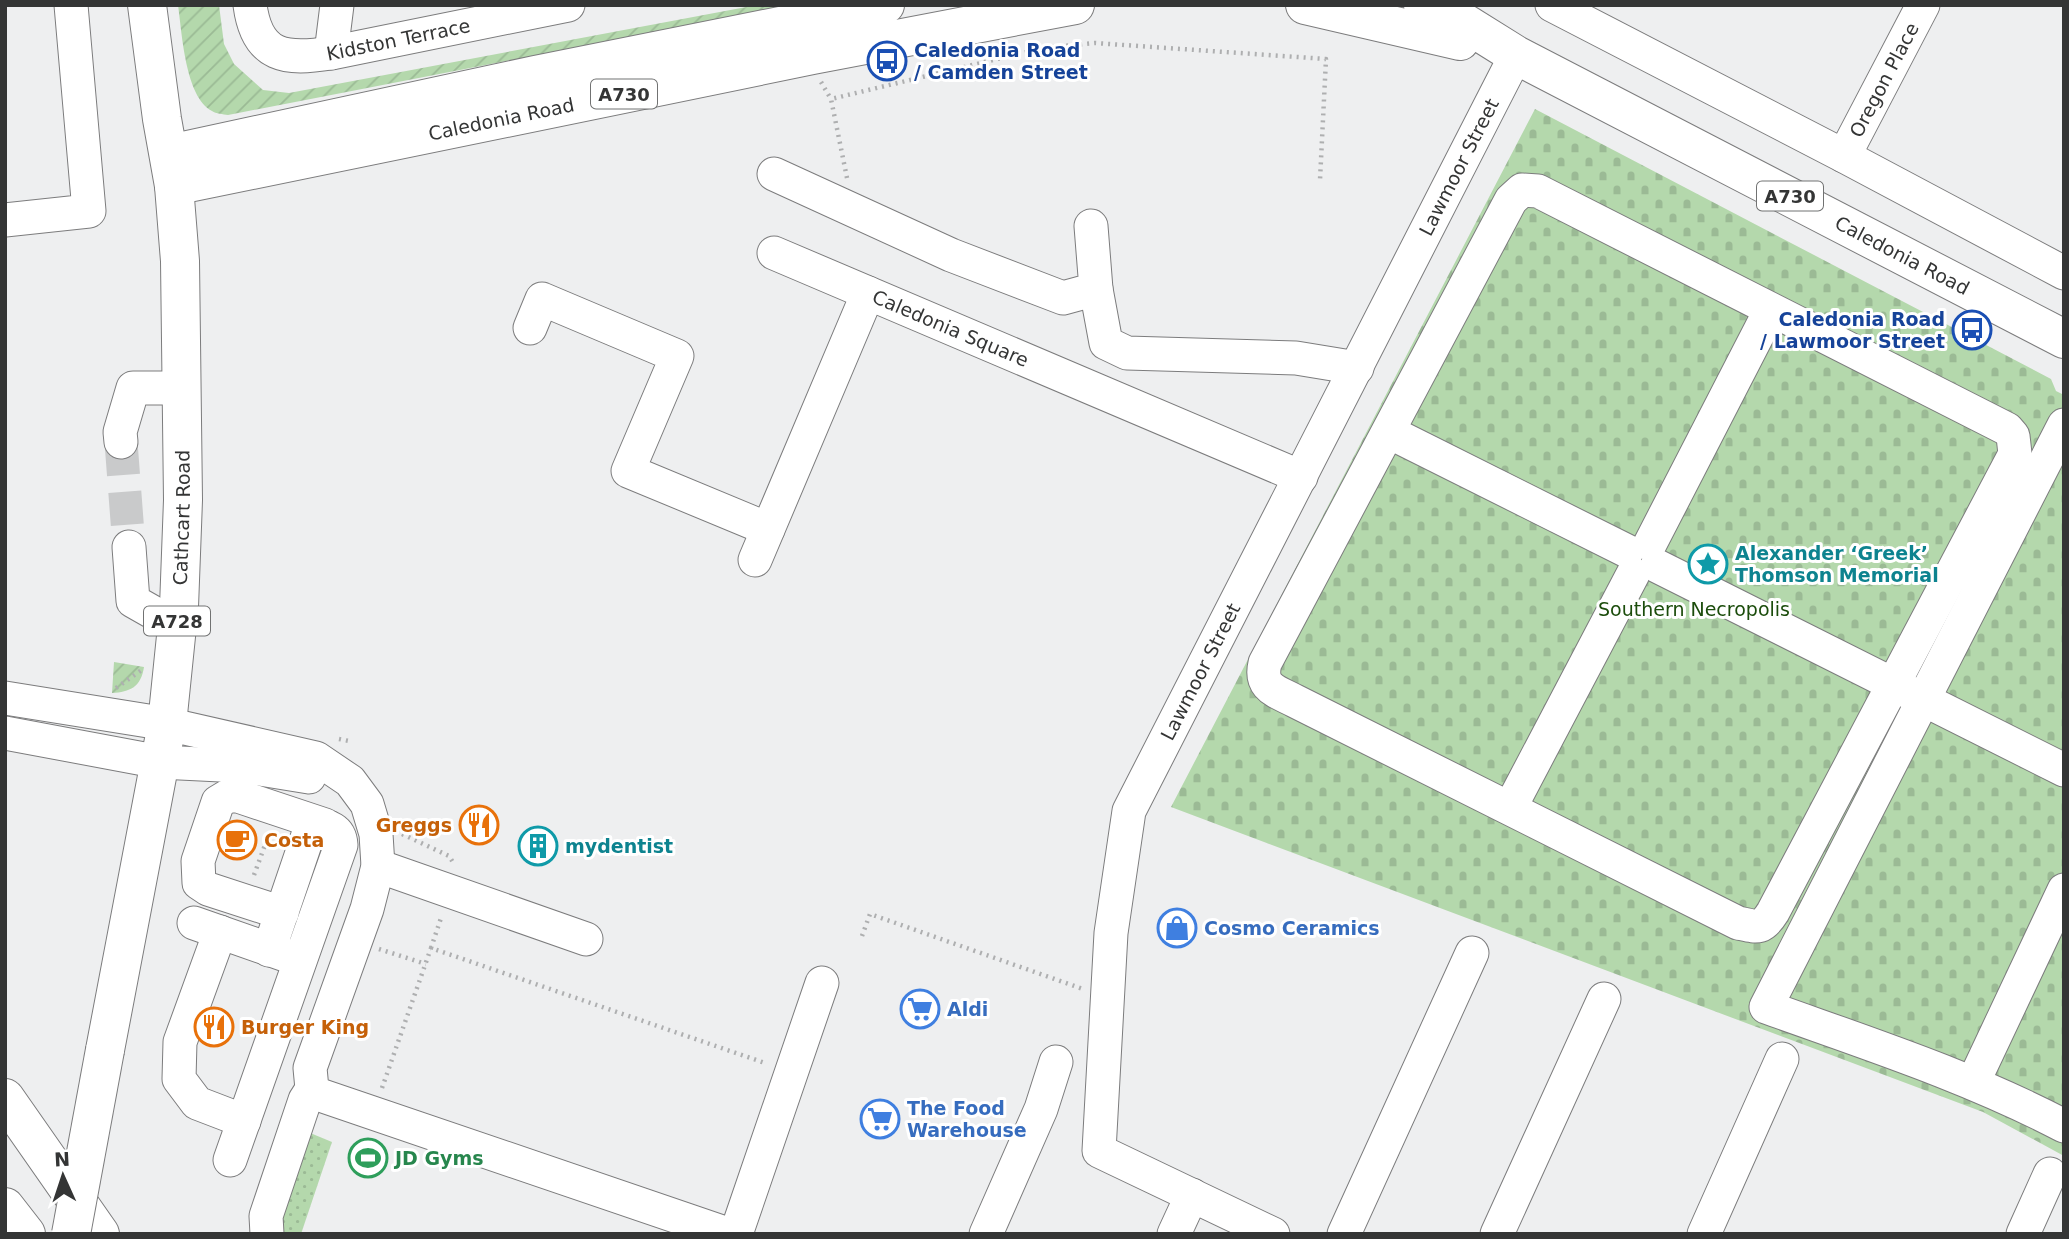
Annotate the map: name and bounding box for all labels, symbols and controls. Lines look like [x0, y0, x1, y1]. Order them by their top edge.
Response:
street label: Kidston Terrace [325, 14, 472, 65]
street label: Oregon Place [1845, 19, 1923, 141]
place label: Caledonia Road / Camden Street [914, 39, 1088, 83]
bus stop icon: Caledonia Road / Camden Street [866, 40, 908, 82]
road number: A730 [591, 80, 657, 108]
street label: Caledonia Road [426, 93, 576, 145]
street label: Lawmoor Street [1414, 95, 1503, 239]
road number: A730 [1757, 182, 1823, 210]
street label: Caledonia Road [1831, 211, 1973, 299]
street label: Caledonia Square [869, 285, 1032, 371]
place label: Caledonia Road / Lawmoor Street [1760, 308, 1945, 352]
bus stop icon: Caledonia Road / Lawmoor Street [1951, 309, 1993, 351]
street label: Cathcart Road [169, 450, 194, 586]
place label: Alexander ‘Greek’ Thomson Memorial [1735, 542, 1939, 586]
place icon: Alexander ‘Greek’ Thomson Memorial [1687, 543, 1729, 585]
park label: Southern Necropolis [1598, 598, 1790, 620]
street label: Lawmoor Street [1156, 599, 1245, 744]
road number: A728 [144, 606, 210, 636]
restaurant icon: Greggs [458, 804, 500, 846]
place label: Greggs [376, 814, 452, 836]
cafe icon: Costa [216, 819, 258, 861]
building icon: mydentist [517, 825, 559, 867]
place label: Costa [264, 829, 324, 851]
place label: mydentist [565, 835, 673, 857]
shop icon: Cosmo Ceramics [1156, 907, 1198, 949]
place label: Cosmo Ceramics [1204, 917, 1380, 939]
supermarket icon: Aldi [899, 988, 941, 1030]
place label: Aldi [947, 998, 988, 1020]
restaurant icon: Burger King [193, 1006, 235, 1048]
place label: Burger King [241, 1016, 369, 1038]
place label: The Food Warehouse [907, 1097, 1027, 1141]
supermarket icon: The Food Warehouse [859, 1098, 901, 1140]
sports icon: JD Gyms [347, 1137, 389, 1179]
north arrow [28, 1141, 98, 1211]
place label: JD Gyms [393, 1147, 484, 1169]
text: N [54, 1148, 71, 1170]

